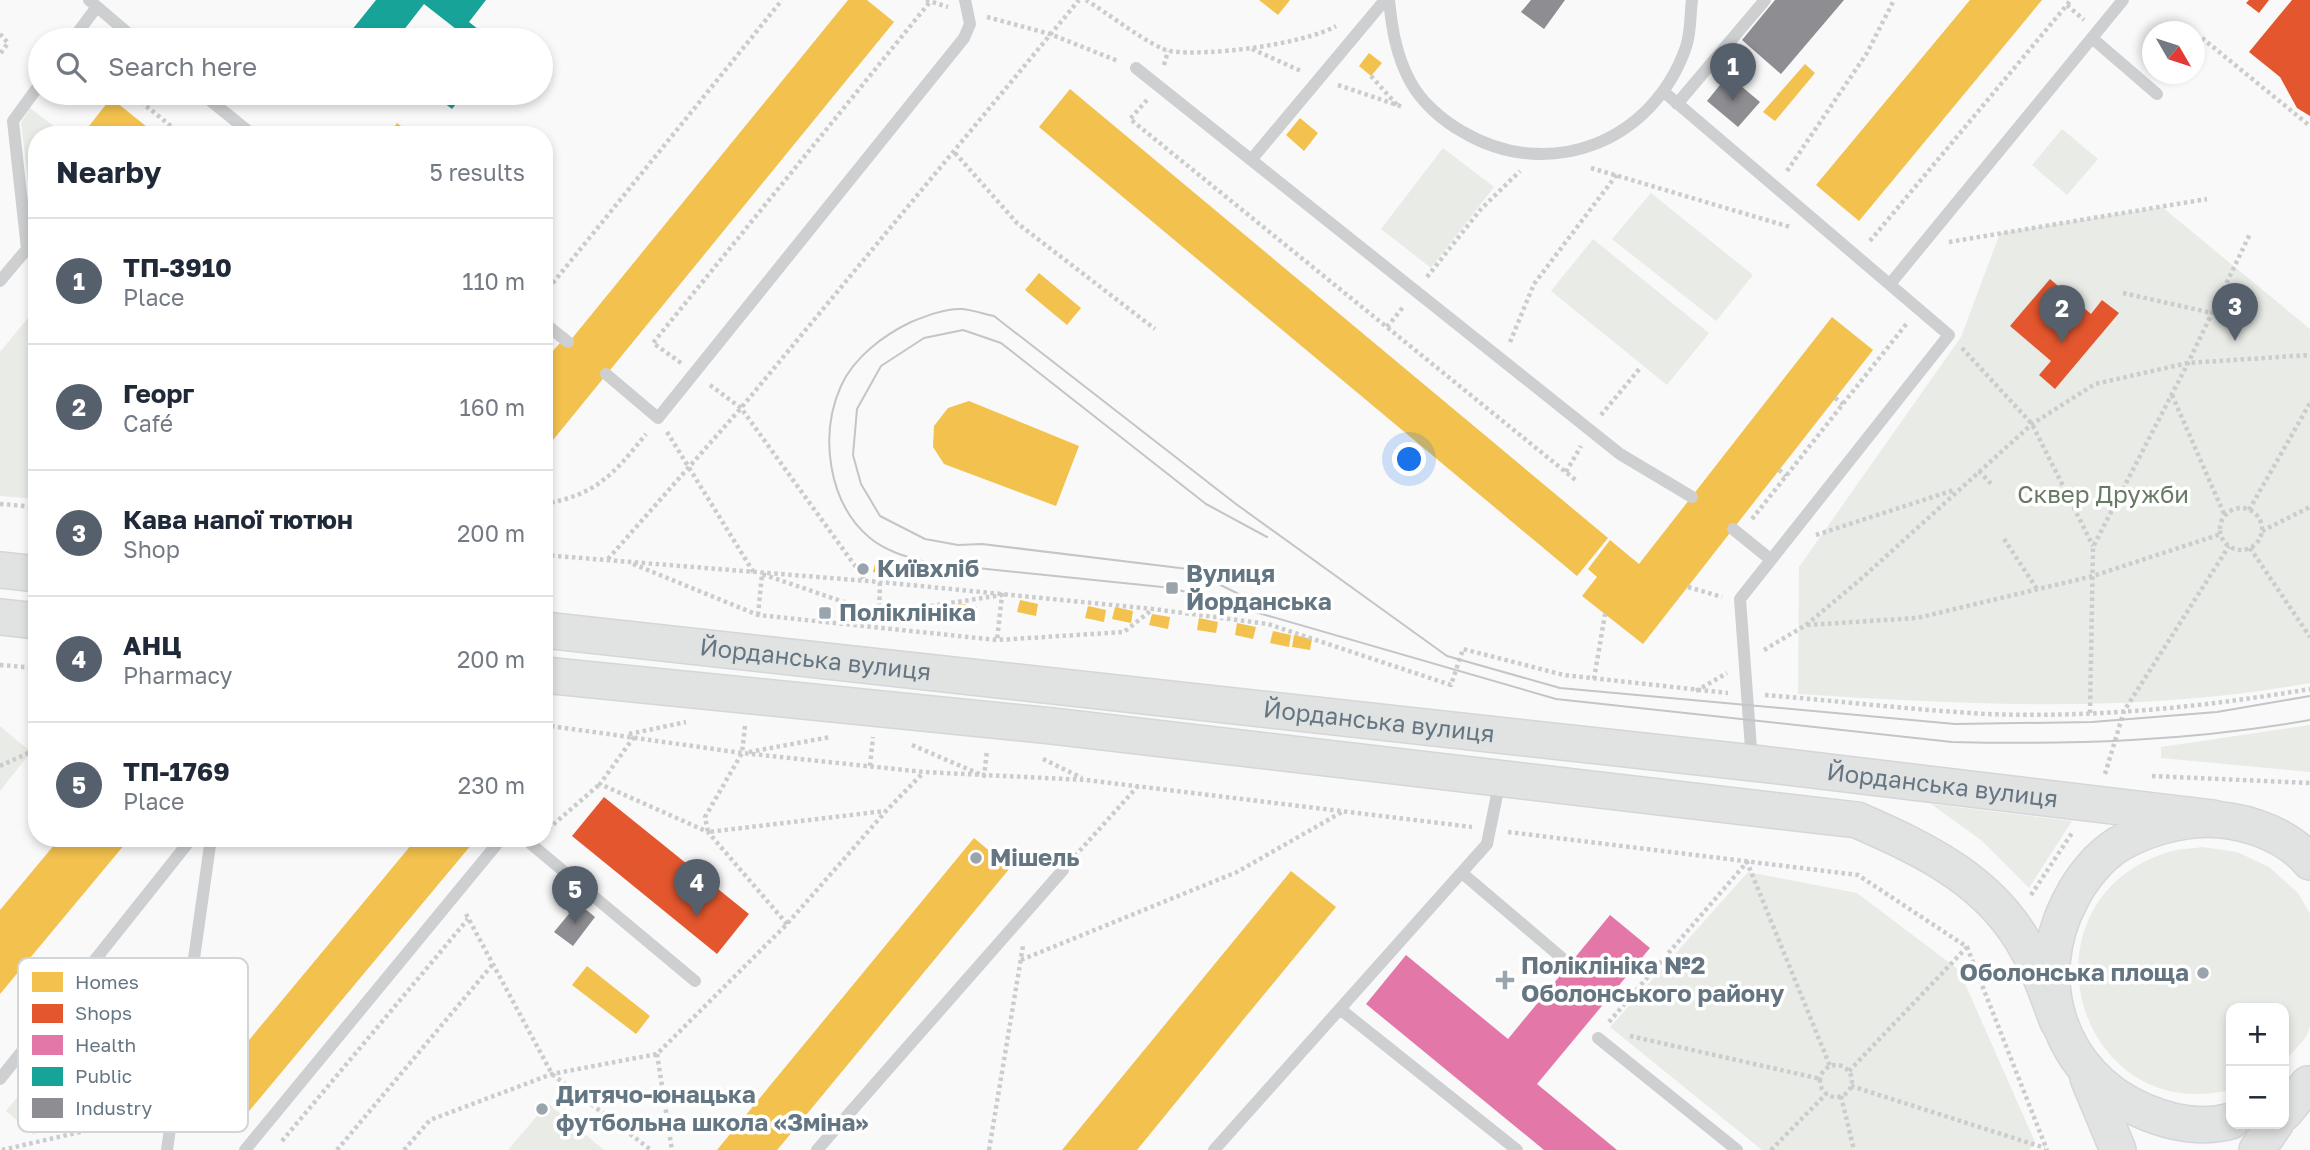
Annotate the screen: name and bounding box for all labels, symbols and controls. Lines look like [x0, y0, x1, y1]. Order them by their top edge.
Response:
north arrow [2142, 21, 2205, 84]
search box [28, 28, 553, 105]
pin: 1 [1710, 43, 1756, 101]
icon: search [52, 48, 90, 86]
text: Search here [108, 51, 257, 82]
text: Nearby [56, 154, 161, 190]
text: 5 results [429, 158, 525, 186]
text: ТП-3910 [123, 252, 232, 283]
text: 1 [73, 267, 85, 295]
text: 110 m [462, 267, 525, 295]
text: Place [123, 283, 184, 311]
pin: 3 [2212, 283, 2258, 341]
pin: 2 [2039, 285, 2085, 343]
text: Георг [123, 378, 194, 409]
text: 2 [72, 393, 86, 421]
text: 160 m [460, 393, 525, 421]
text: Café [123, 409, 173, 437]
your location [1392, 442, 1426, 476]
park label: Сквер Дружби [2017, 479, 2189, 508]
text: Кава напої тютюн [123, 504, 353, 535]
text: 3 [72, 519, 86, 547]
text: 200 m [457, 519, 525, 547]
text: Shop [123, 535, 180, 563]
place label: Київхліб [877, 553, 979, 582]
place label: Вулиця Йорданська [1186, 558, 1332, 615]
marker: Київхліб [855, 561, 871, 577]
marker: Вулиця Йорданська [1164, 580, 1180, 596]
place label: Поліклініка [839, 597, 976, 626]
marker: Поліклініка [817, 605, 833, 621]
text: АНЦ [123, 630, 181, 661]
street label: Йорданська вулиця [698, 631, 933, 685]
text: 4 [72, 645, 86, 673]
text: 200 m [457, 645, 525, 673]
text: Pharmacy [123, 661, 232, 689]
street label: Йорданська вулиця [1262, 693, 1496, 747]
text: ТП-1769 [123, 756, 230, 787]
street label: Йорданська вулиця [1825, 756, 2060, 812]
text: 5 [72, 771, 86, 799]
text: 230 m [458, 771, 525, 799]
text: Place [123, 787, 184, 815]
place label: Мішель [990, 842, 1080, 871]
marker: Мішель [968, 850, 984, 866]
pin: 4 [674, 859, 720, 917]
pin: 5 [552, 866, 598, 924]
place label: Поліклініка №2 Оболонського району [1521, 950, 1785, 1007]
place label: Оболонська площа [1960, 957, 2189, 986]
legend [18, 958, 248, 1132]
marker: Оболонська площа [2195, 965, 2211, 981]
text: Homes [75, 970, 139, 993]
marker: Поліклініка №2 Оболонського району [1495, 970, 1515, 990]
text: Shops [75, 1001, 132, 1024]
map controls [2226, 1003, 2289, 1129]
button: + [2226, 1003, 2289, 1066]
text: Health [75, 1033, 136, 1056]
text: Public [75, 1064, 132, 1087]
button: − [2226, 1066, 2289, 1129]
place label: Дитячо-юнацька футбольна школа «Зміна» [556, 1079, 868, 1136]
text: Industry [75, 1096, 152, 1119]
marker: Дитячо-юнацька футбольна школа «Зміна» [534, 1101, 550, 1117]

